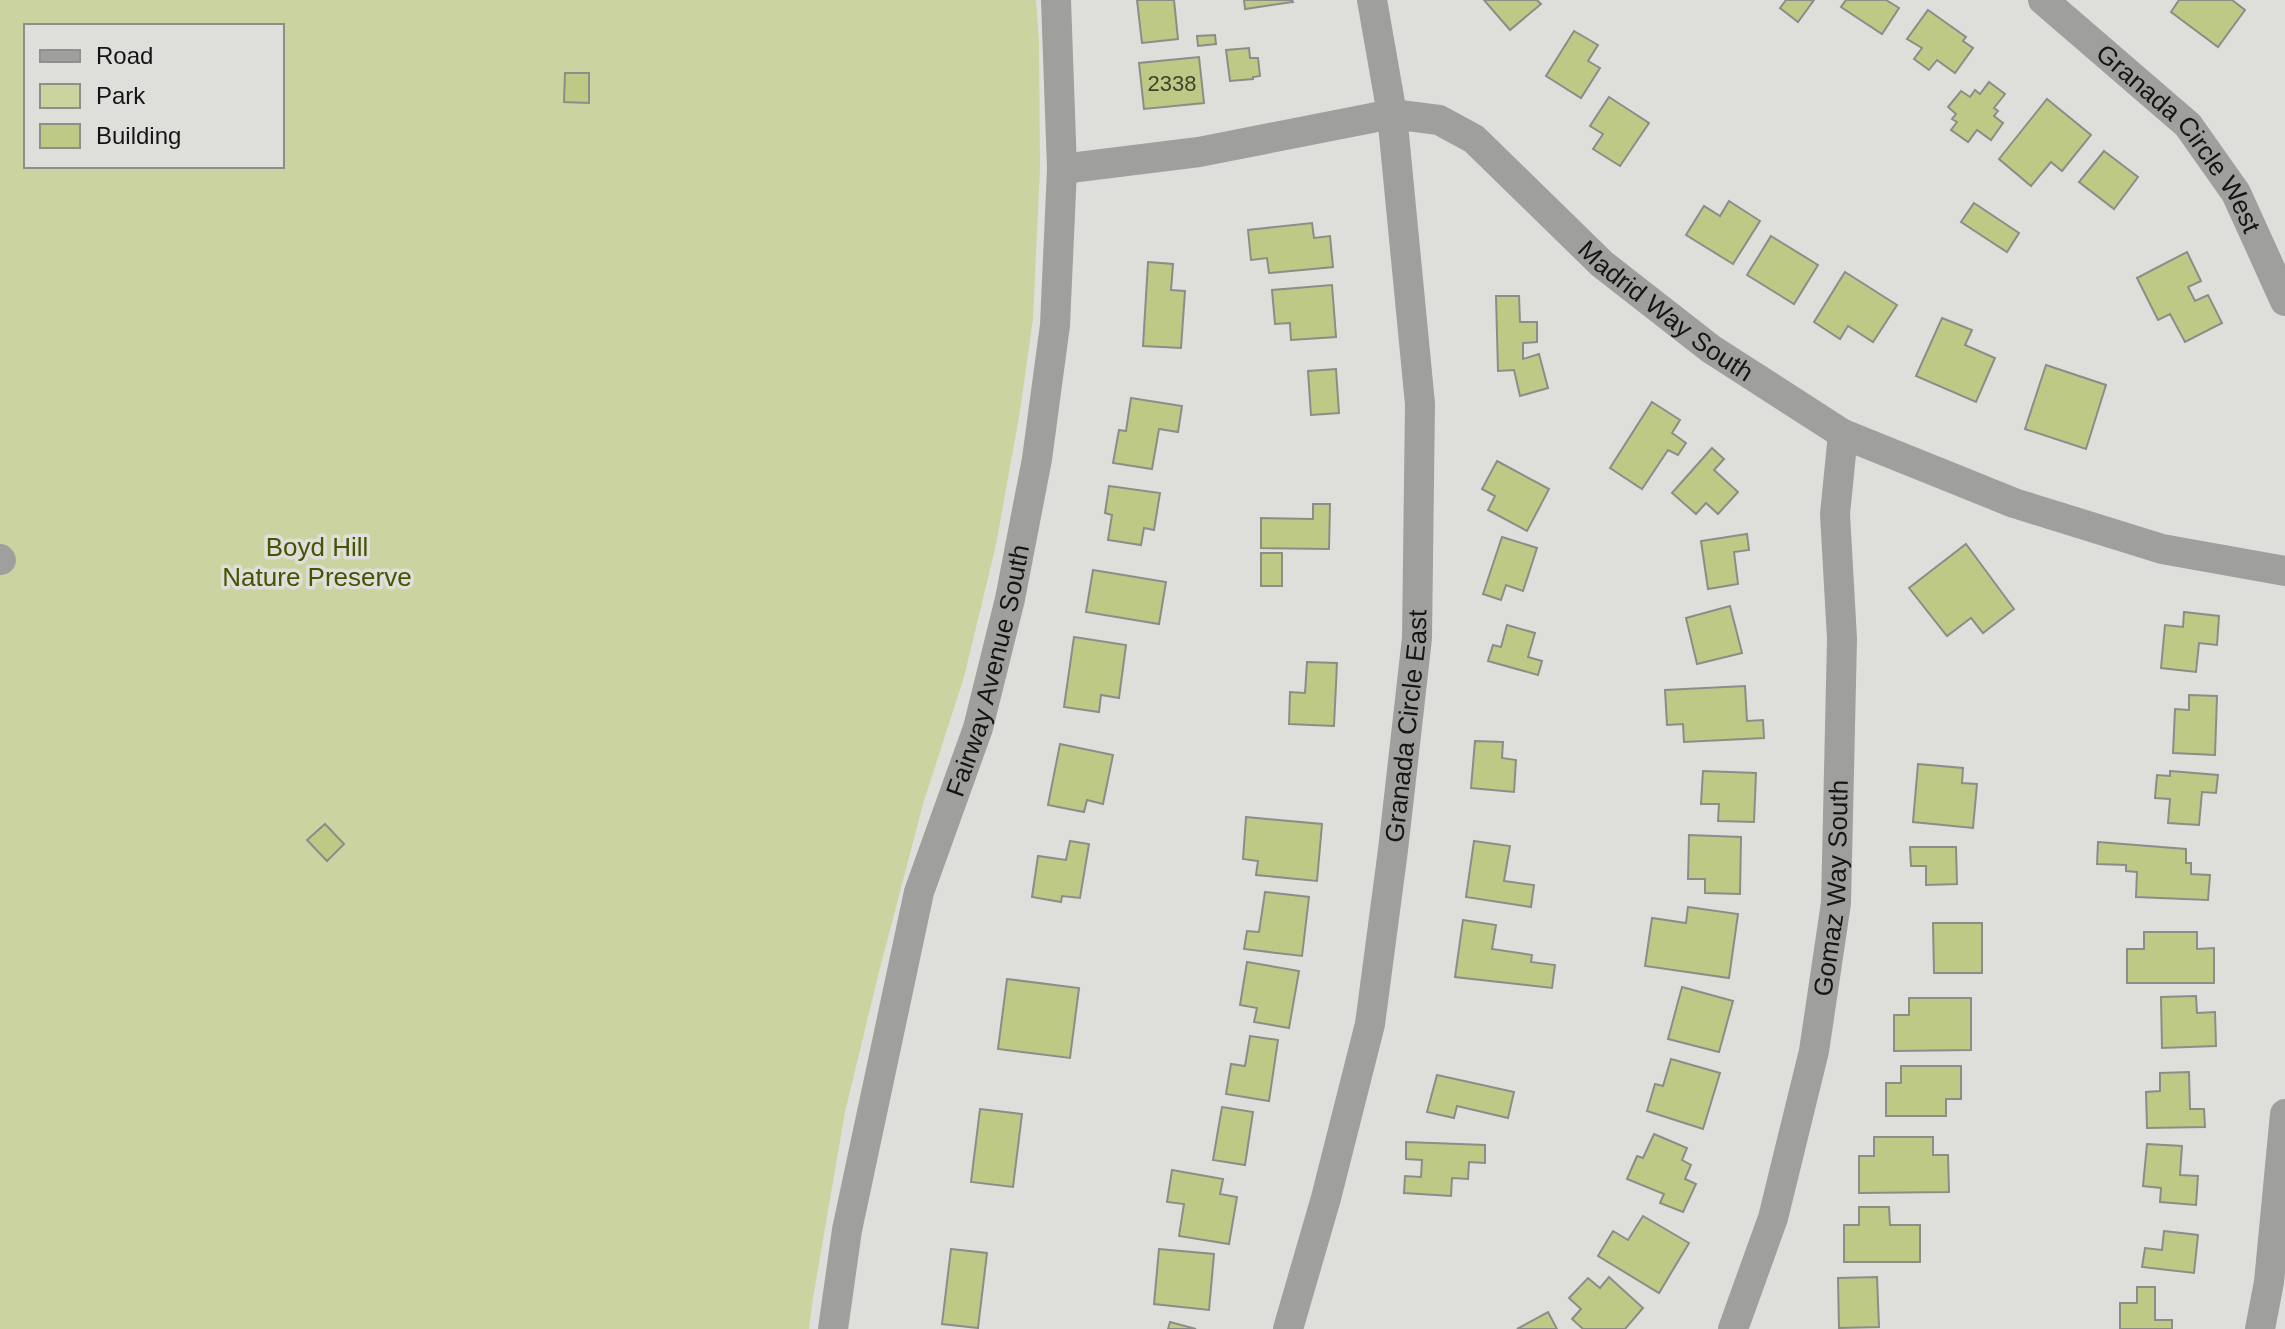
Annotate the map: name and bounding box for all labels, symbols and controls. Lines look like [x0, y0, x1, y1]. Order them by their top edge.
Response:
legend [24, 24, 284, 168]
street label: Granada Circle West [2090, 38, 2267, 238]
text: Road [96, 42, 153, 69]
house number: 2338 [1148, 71, 1196, 96]
text: Park [96, 82, 146, 109]
text: Building [96, 122, 181, 149]
street label: Madrid Way South [1572, 234, 1759, 387]
park label: Boyd Hill Nature Preserve [222, 532, 412, 592]
street label: Fairway Avenue South [940, 542, 1035, 801]
street label: Granada Circle East [1379, 609, 1432, 844]
street label: Gomaz Way South [1807, 780, 1854, 998]

